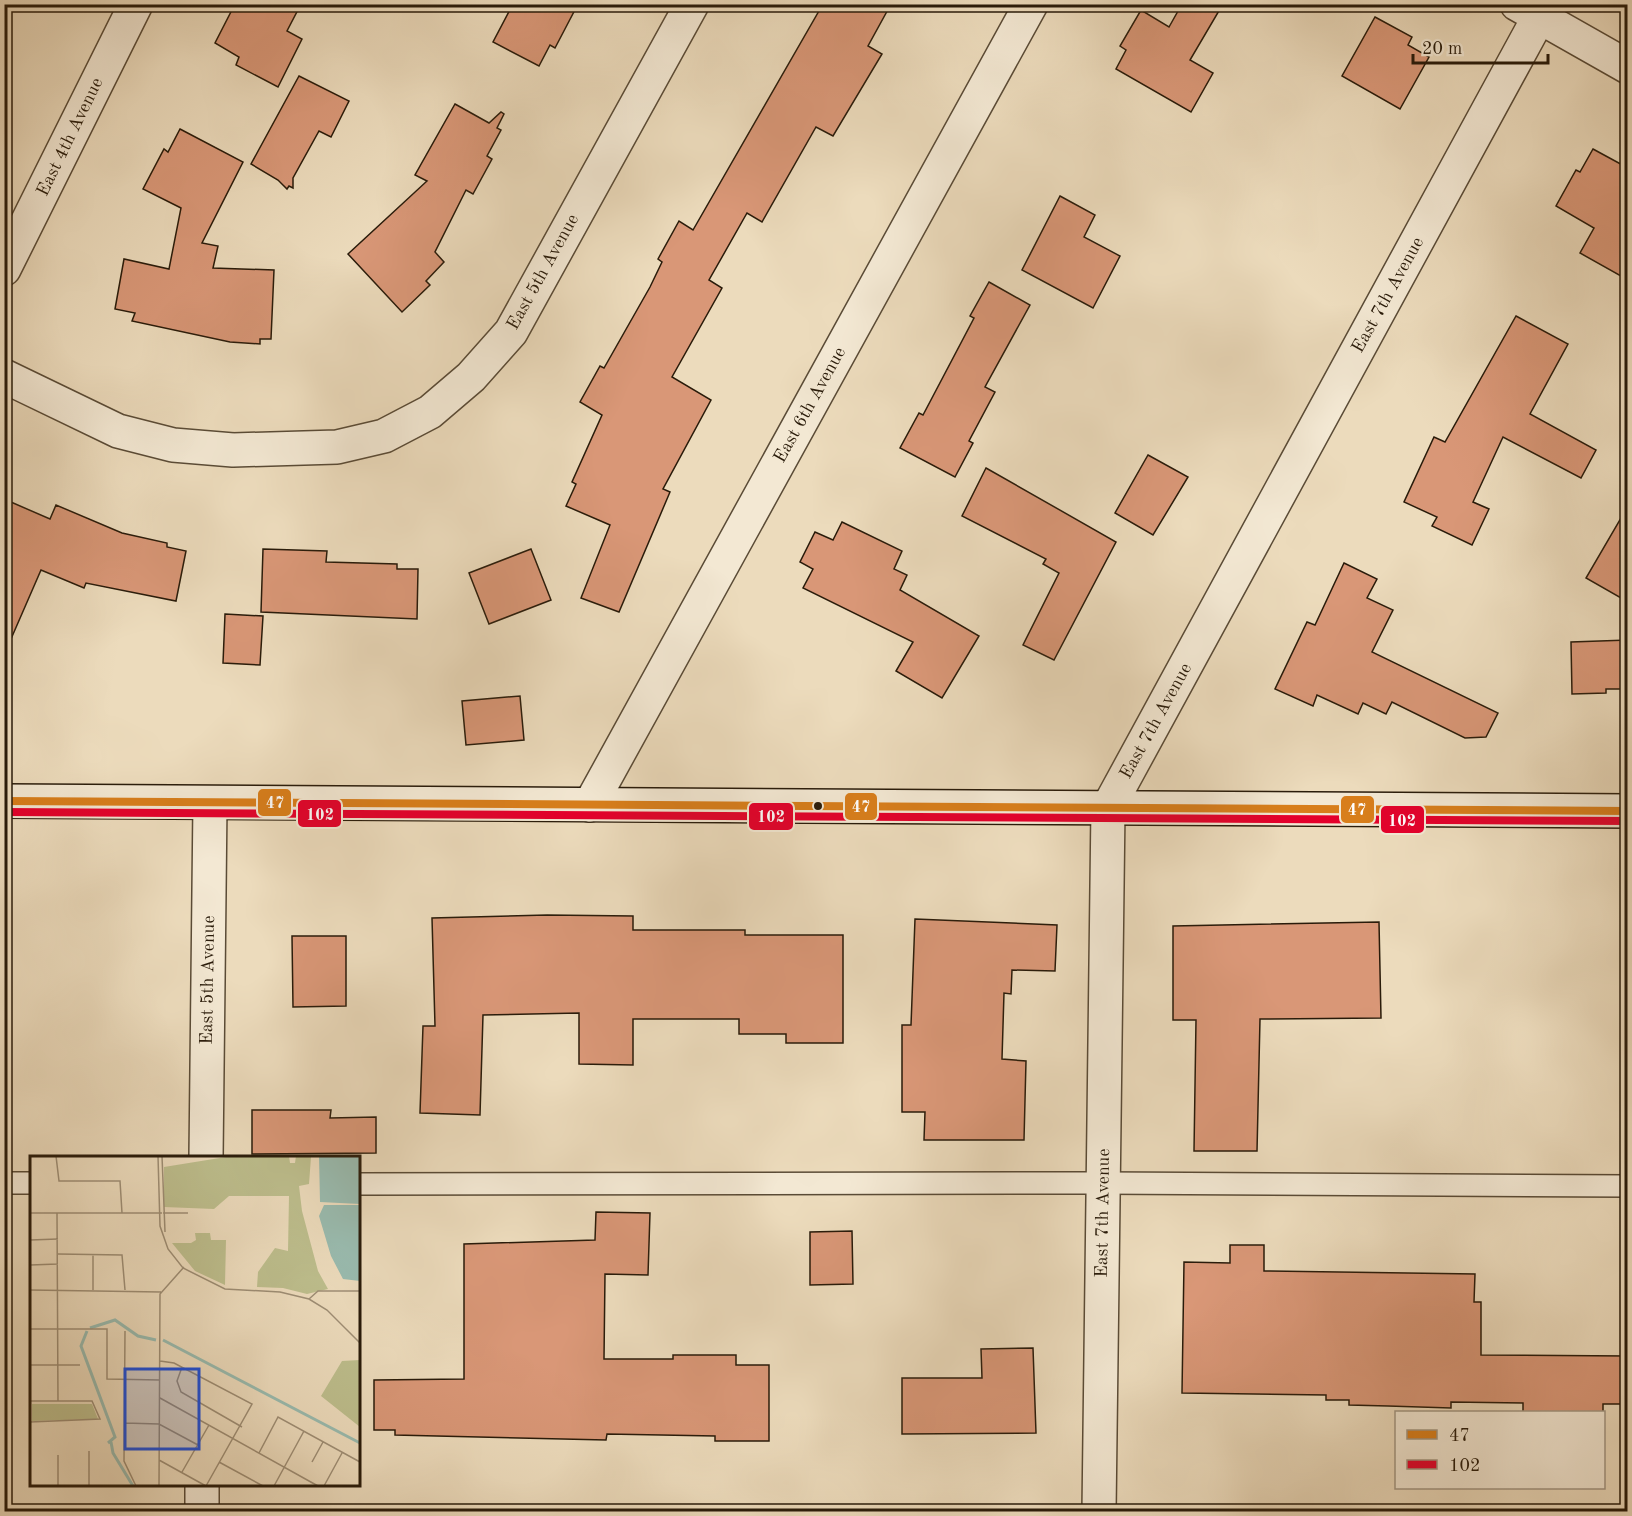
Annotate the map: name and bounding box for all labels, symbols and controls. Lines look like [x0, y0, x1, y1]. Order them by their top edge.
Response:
scale bar [1413, 27, 1548, 65]
text: 20 m [1422, 40, 1462, 58]
street label: East 4th Avenue [34, 75, 106, 199]
street label: East 5th Avenue [504, 211, 582, 333]
street label: East 7th Avenue [1349, 234, 1427, 356]
street label: East 6th Avenue [771, 344, 849, 466]
street label: East 7th Avenue [1117, 660, 1195, 782]
line badge: 47 [257, 788, 292, 817]
line badge: 47 [844, 792, 878, 821]
line badge: 47 [1340, 795, 1375, 824]
text: 47 [266, 796, 284, 812]
line badge: 102 [297, 799, 342, 828]
unlabelled marker [812, 800, 824, 812]
text: 47 [852, 800, 870, 816]
line badge: 102 [748, 802, 794, 831]
text: 47 [1348, 803, 1366, 819]
line badge: 102 [1380, 805, 1425, 834]
text: 102 [306, 808, 334, 824]
text: 102 [757, 810, 785, 826]
text: 102 [1388, 814, 1416, 830]
street label: East 5th Avenue [198, 915, 218, 1045]
street label: East 7th Avenue [1093, 1148, 1113, 1278]
inset map [30, 1156, 360, 1486]
legend [1395, 1411, 1605, 1489]
text: 47 [1449, 1427, 1470, 1445]
text: 102 [1449, 1457, 1480, 1475]

